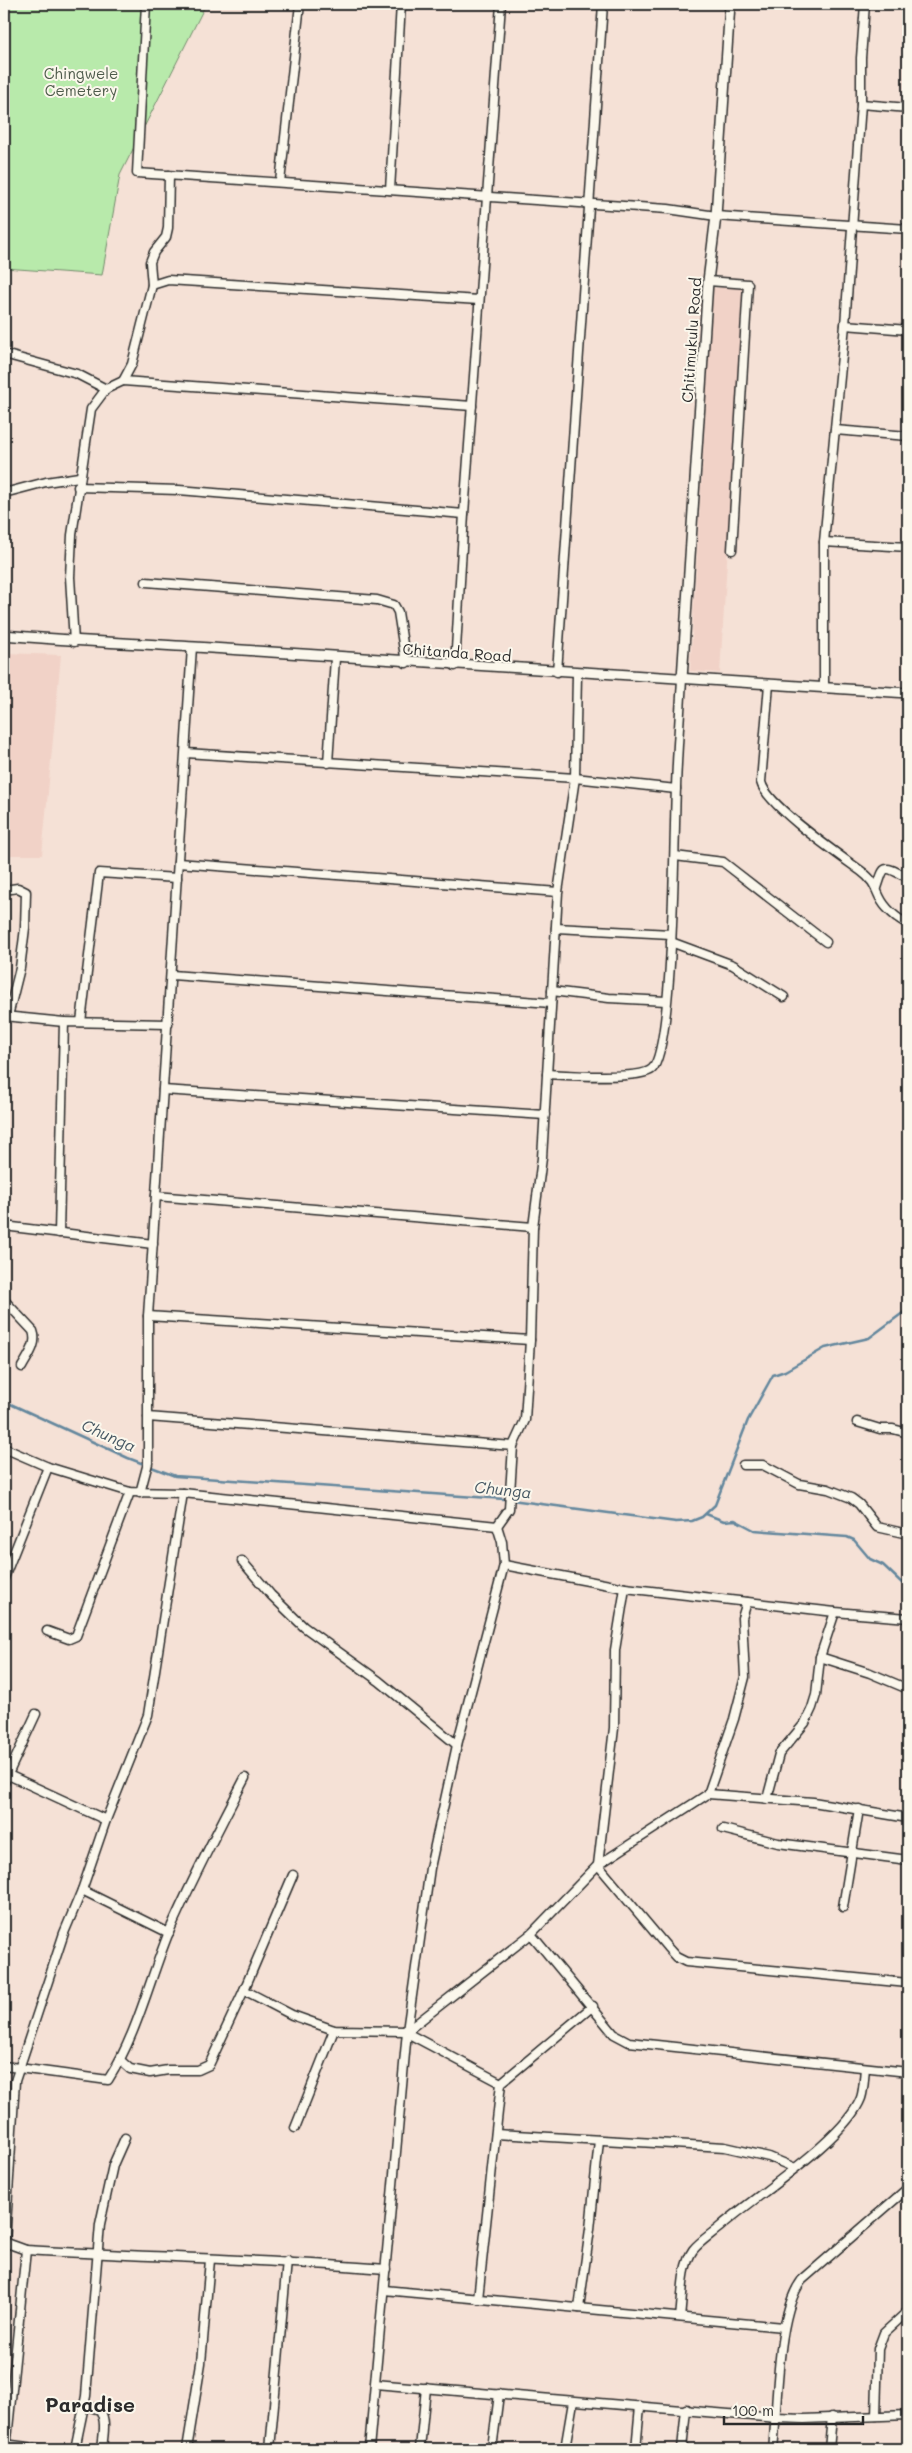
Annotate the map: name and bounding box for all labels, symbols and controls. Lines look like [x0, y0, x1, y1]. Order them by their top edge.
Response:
park label: Chingwele Cemetery [44, 63, 118, 100]
street label: Chitimukulu Road [677, 277, 705, 403]
street label: Chitanda Road [402, 638, 512, 666]
water label: Chunga [79, 1414, 139, 1456]
water label: Chunga [473, 1476, 533, 1502]
district label: Paradise [45, 2391, 135, 2417]
scale bar [724, 2393, 863, 2425]
text: 100 m [732, 2400, 774, 2420]

